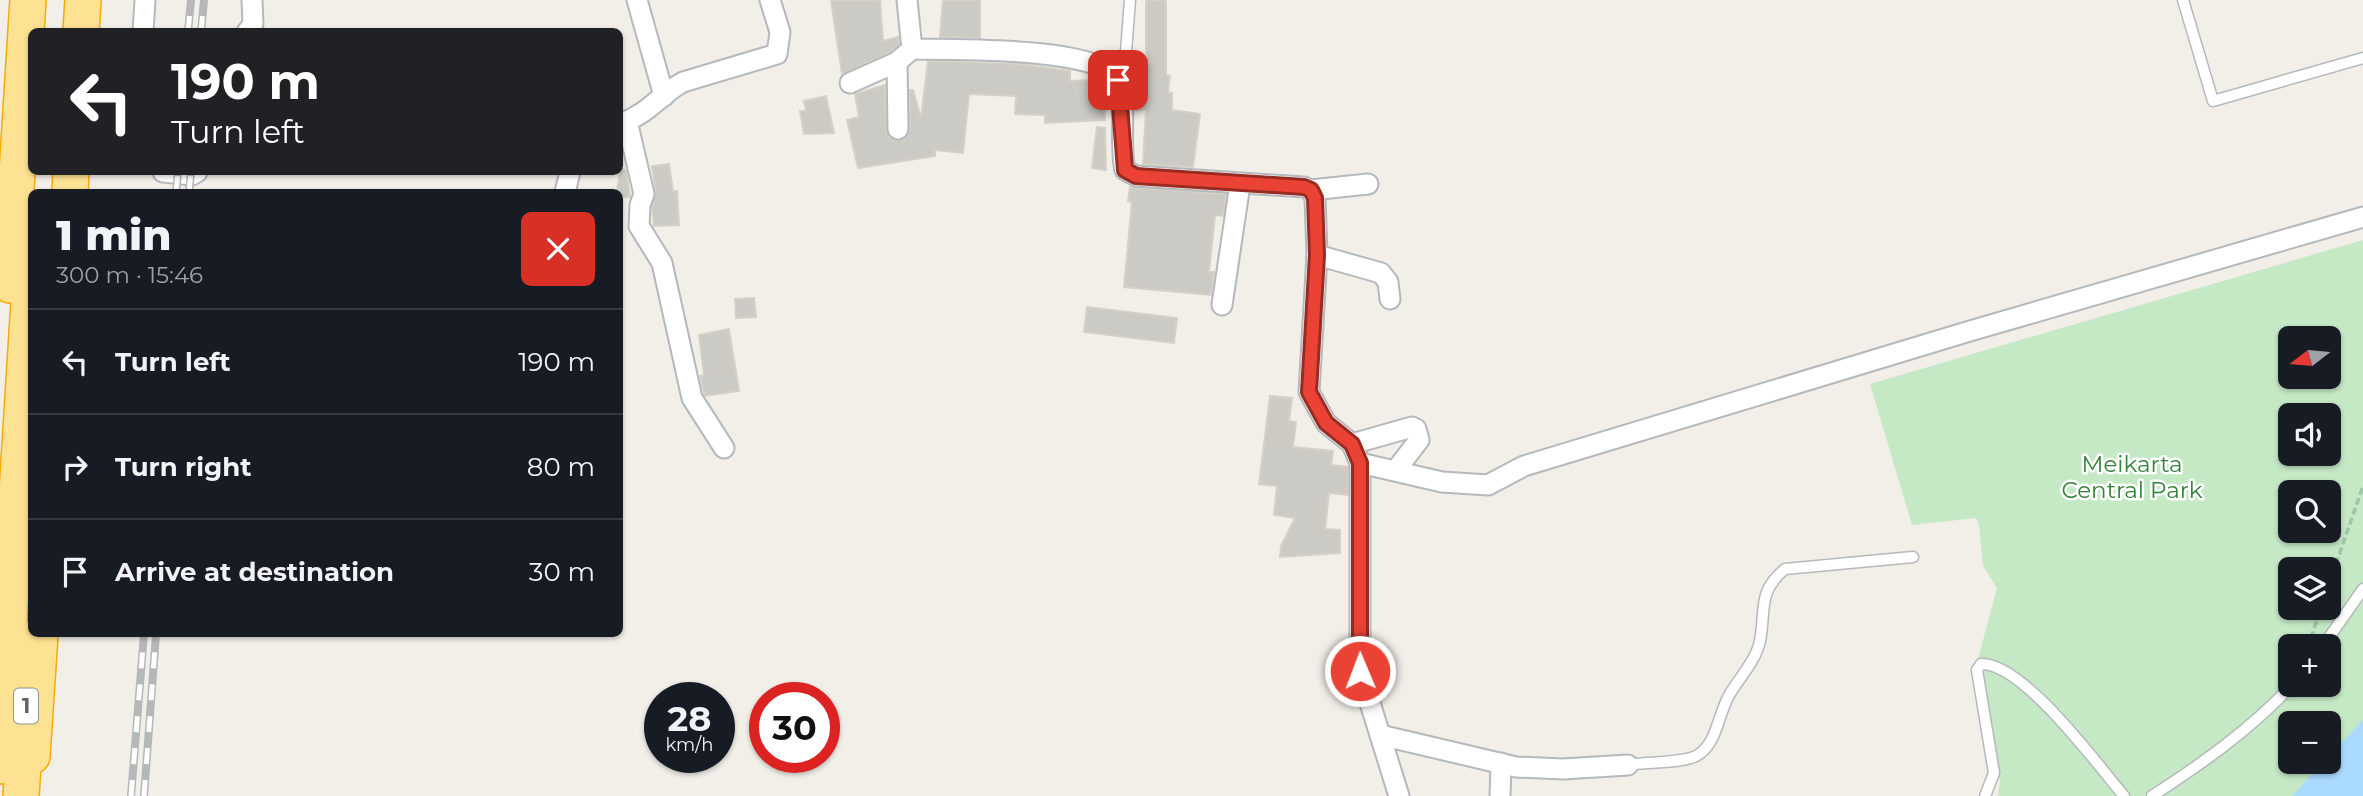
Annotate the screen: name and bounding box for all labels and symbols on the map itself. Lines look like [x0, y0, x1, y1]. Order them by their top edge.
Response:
pin [1088, 50, 1148, 110]
north arrow [2278, 326, 2342, 388]
park label: Meikarta Central Park [2061, 450, 2203, 504]
position arrow [1323, 634, 1397, 708]
speed limit sign: 30 [749, 682, 840, 773]
road number: 1 [14, 688, 38, 724]

